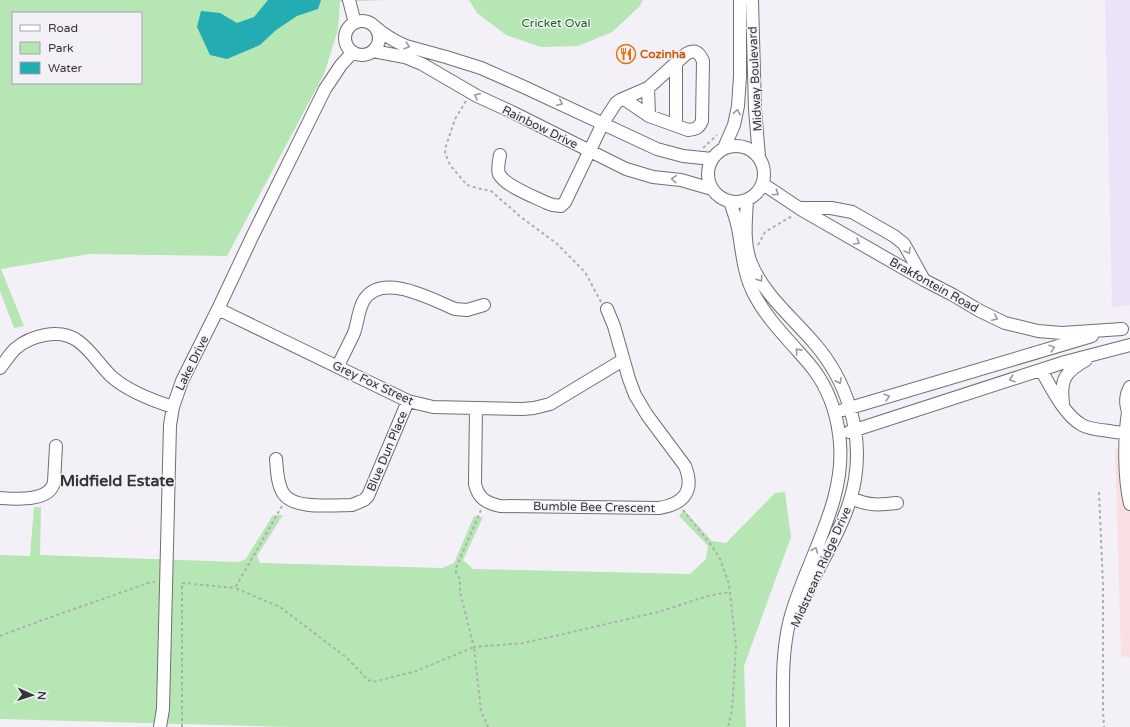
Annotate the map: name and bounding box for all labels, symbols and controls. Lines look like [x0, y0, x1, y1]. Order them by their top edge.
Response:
legend [12, 12, 142, 84]
park label: Cricket Oval [522, 16, 590, 30]
text: Road [48, 21, 78, 35]
street label: Midway Boulevard [745, 26, 765, 132]
text: Park [48, 41, 74, 55]
one-way arrow [404, 42, 411, 50]
restaurant icon: Cozinha [615, 43, 637, 65]
place label: Cozinha [640, 47, 686, 61]
text: Water [48, 61, 83, 75]
one-way arrow [473, 93, 481, 100]
one-way arrow [555, 98, 563, 106]
street label: Rainbow Drive [500, 103, 580, 151]
one-way arrow [732, 109, 741, 115]
one-way arrow [671, 175, 677, 184]
one-way arrow [772, 188, 779, 195]
one-way arrow [853, 237, 860, 244]
one-way arrow [903, 247, 910, 254]
street label: Brakfontein Road [887, 255, 981, 315]
one-way arrow [755, 275, 763, 282]
one-way arrow [991, 313, 999, 321]
street label: Lake Drive [173, 333, 211, 393]
one-way arrow [1048, 344, 1055, 353]
one-way arrow [796, 349, 803, 356]
street label: Grey Fox Street [330, 358, 416, 408]
one-way arrow [1009, 374, 1016, 383]
one-way arrow [834, 377, 842, 384]
one-way arrow [883, 393, 890, 402]
street label: Blue Dun Place [364, 409, 410, 493]
district label: Midfield Estate [60, 471, 174, 491]
street label: Bumble Bee Crescent [533, 499, 656, 515]
street label: Midstream Ridge Drive [788, 504, 854, 629]
one-way arrow [810, 547, 818, 555]
north arrow [12, 675, 52, 715]
text: N [35, 691, 48, 700]

